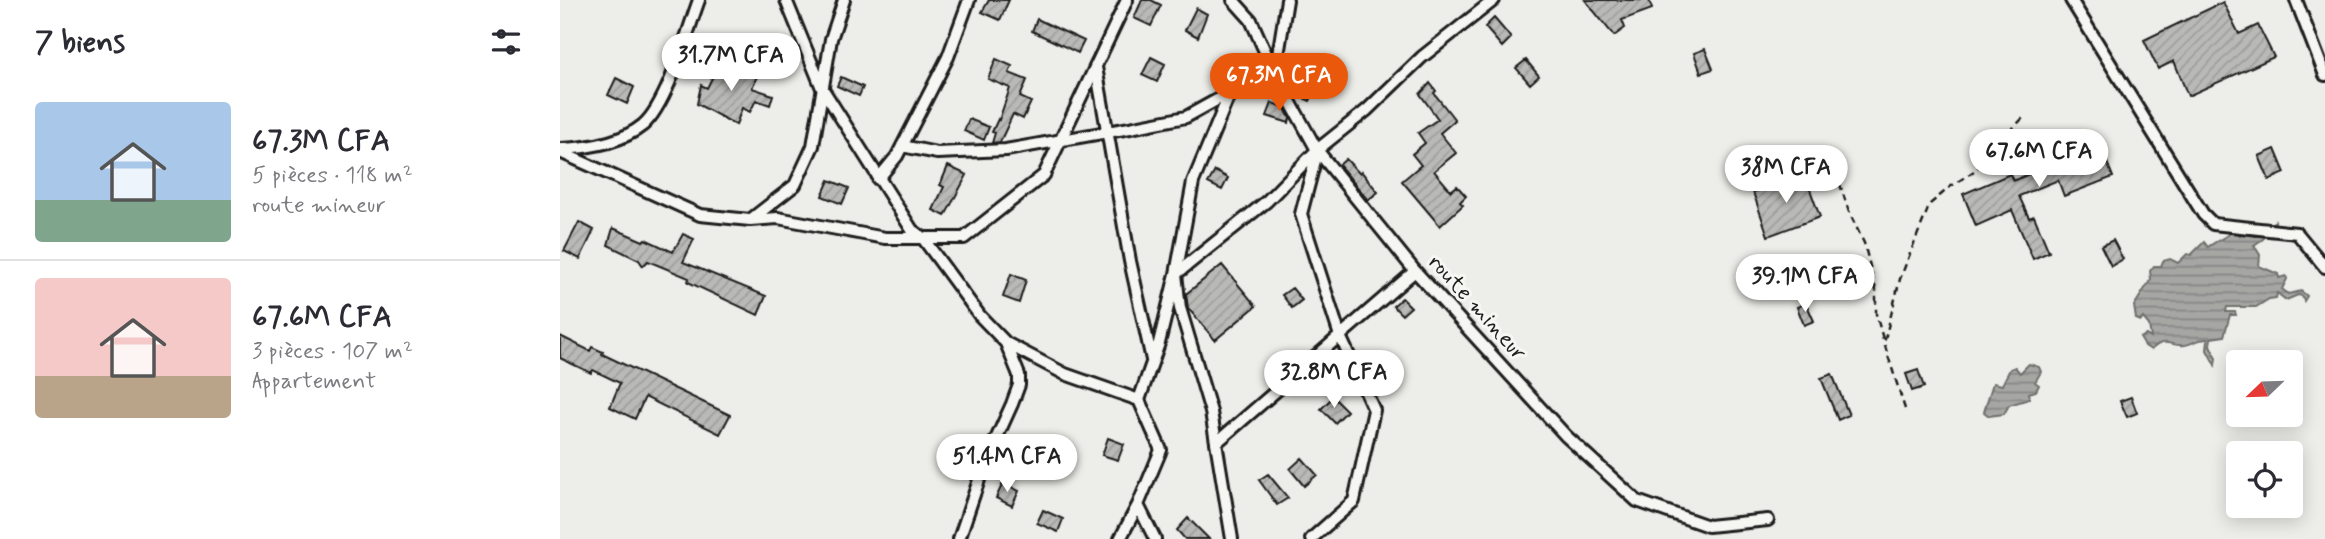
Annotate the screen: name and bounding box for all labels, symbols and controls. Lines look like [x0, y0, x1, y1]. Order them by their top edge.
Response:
text: 7 biens [35, 23, 125, 62]
icon: filters [487, 23, 525, 61]
pin: 31.7M CFA [651, 34, 811, 93]
text: 31.7M CFA [678, 41, 784, 71]
pin: 67.3M CFA [1199, 54, 1359, 113]
text: 67.3M CFA [1226, 61, 1332, 91]
text: 67.3M CFA [252, 122, 390, 161]
icon: home [91, 130, 175, 214]
pin: 67.6M CFA [1959, 130, 2119, 189]
text: 67.6M CFA [1985, 137, 2093, 167]
pin: 38M CFA [1721, 146, 1851, 205]
text: 38M CFA [1741, 153, 1831, 183]
text: 5 pièces · 118 m² [252, 161, 413, 191]
text: route mineur [252, 191, 386, 221]
street label: route mineur [1421, 248, 1533, 368]
pin: 39.1M CFA [1725, 254, 1885, 314]
text: 39.1M CFA [1752, 262, 1858, 292]
text: 67.6M CFA [252, 298, 392, 337]
icon: home [91, 306, 175, 390]
text: 3 pièces · 107 m² [252, 337, 413, 367]
pin: 32.8M CFA [1254, 350, 1414, 410]
north arrow [2226, 350, 2303, 427]
map controls [2226, 350, 2303, 518]
text: 32.8M CFA [1280, 358, 1388, 388]
text: Appartement [252, 367, 376, 397]
pin: 51.4M CFA [927, 434, 1087, 494]
button: locate [2226, 441, 2303, 518]
text: 51.4M CFA [952, 442, 1062, 472]

